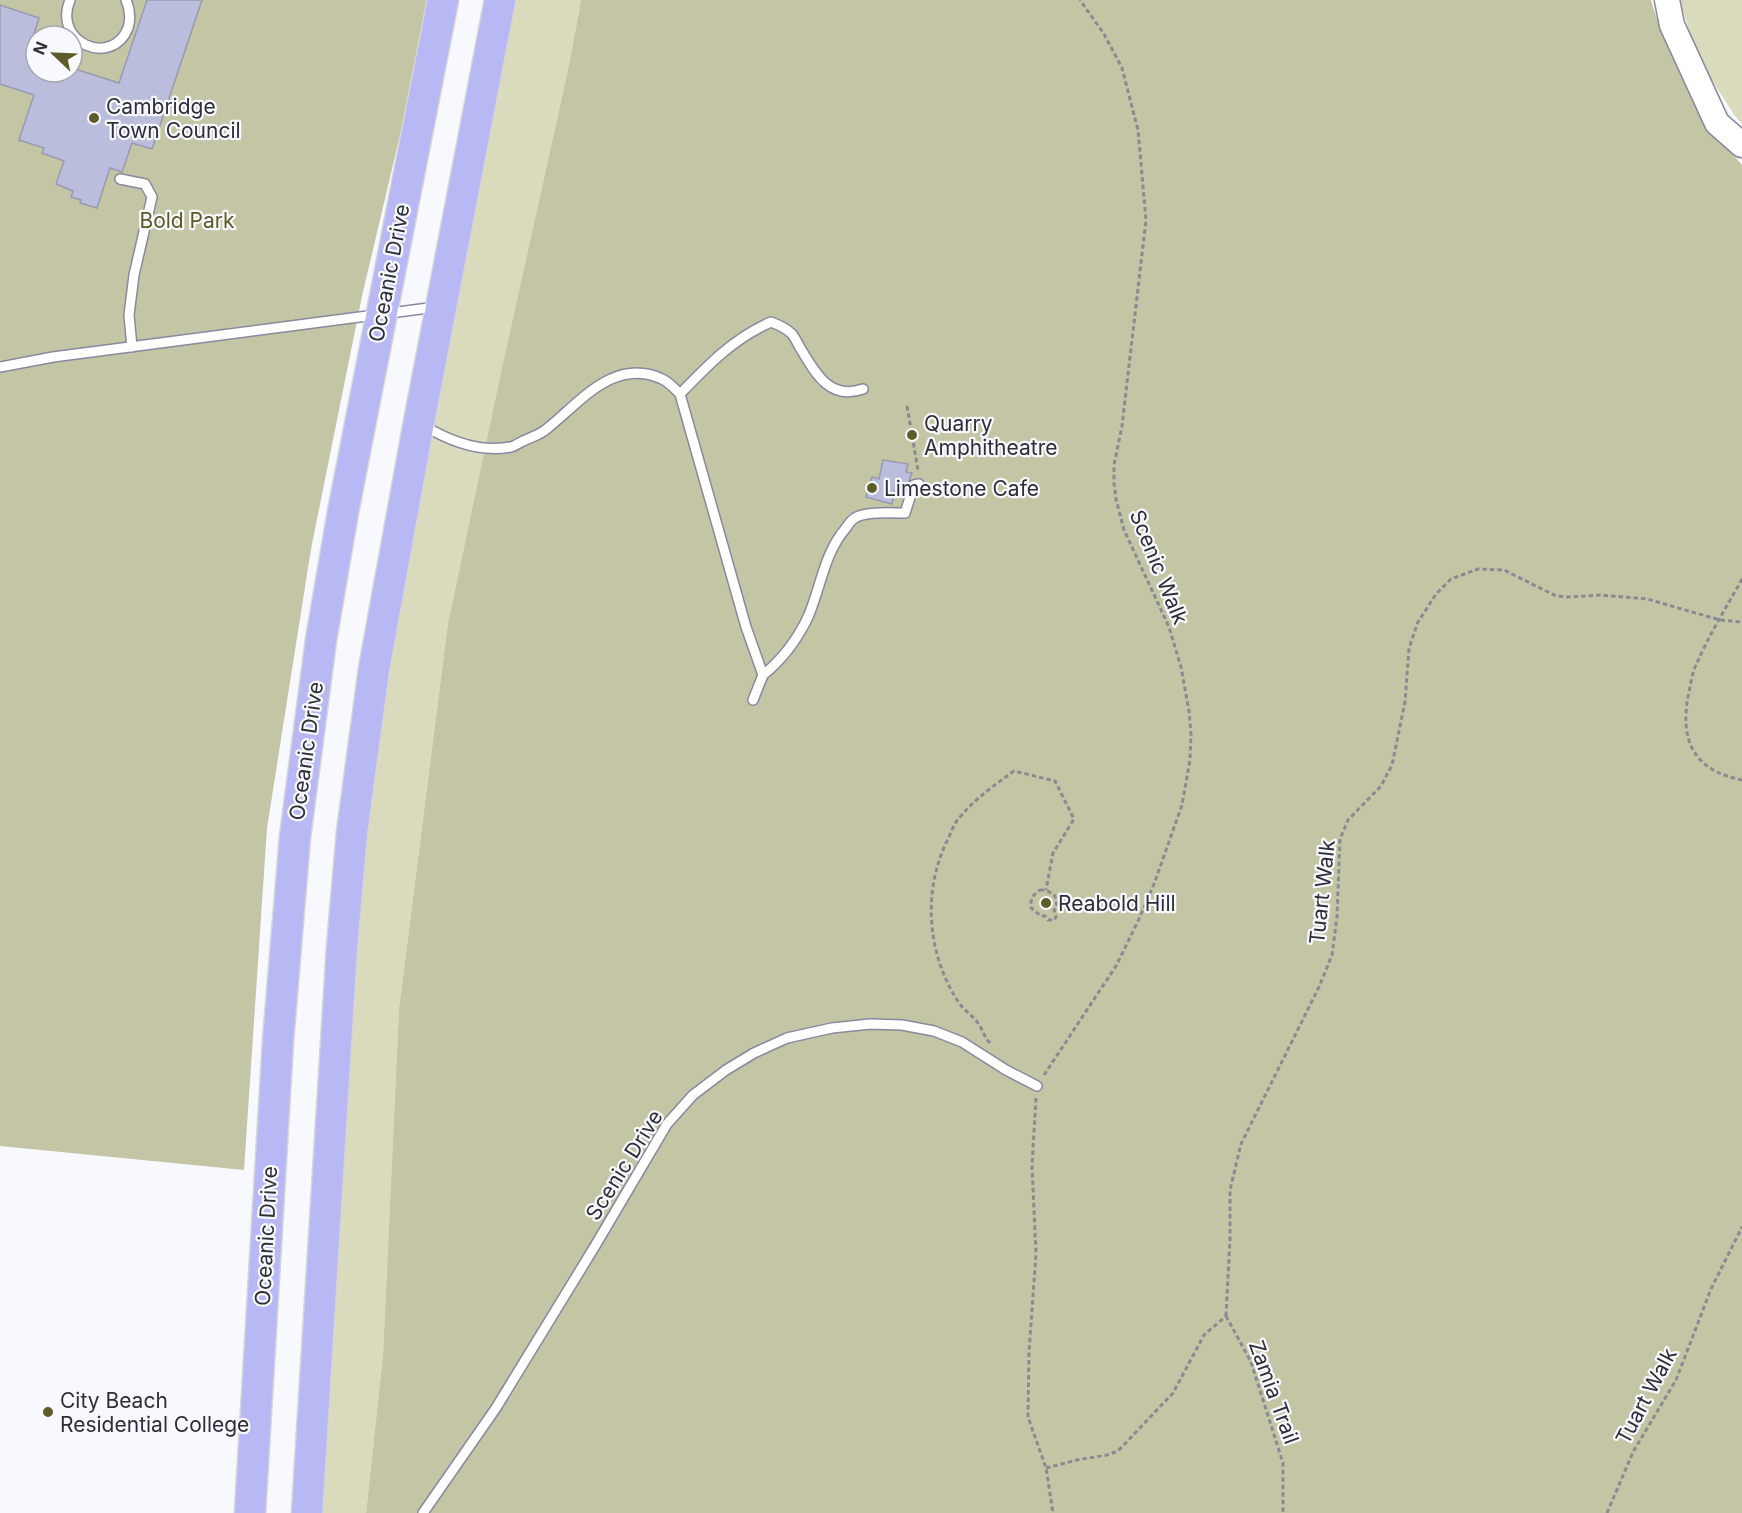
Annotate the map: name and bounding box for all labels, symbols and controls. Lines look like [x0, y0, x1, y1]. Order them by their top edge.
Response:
north arrow [24, 24, 84, 84]
text: N [29, 39, 52, 58]
place label: Cambridge Town Council [106, 94, 241, 143]
marker: Cambridge Town Council [87, 111, 101, 125]
street label: Oceanic Drive [363, 202, 415, 344]
park label: Bold Park [139, 208, 235, 233]
place label: Quarry Amphitheatre [924, 411, 1057, 460]
marker: Quarry Amphitheatre [905, 428, 919, 442]
place label: Limestone Cafe [884, 476, 1039, 501]
marker: Limestone Cafe [865, 481, 879, 495]
street label: Scenic Walk [1125, 506, 1193, 628]
street label: Oceanic Drive [284, 680, 328, 822]
street label: Tuart Walk [1304, 838, 1340, 946]
place label: Reabold Hill [1058, 891, 1176, 916]
marker: Reabold Hill [1039, 896, 1053, 910]
street label: Scenic Drive [580, 1105, 668, 1225]
street label: Oceanic Drive [250, 1166, 282, 1306]
street label: Zamia Trail [1244, 1337, 1304, 1447]
street label: Tuart Walk [1610, 1343, 1682, 1448]
place label: City Beach Residential College [60, 1388, 249, 1437]
marker: City Beach Residential College [41, 1405, 55, 1419]

